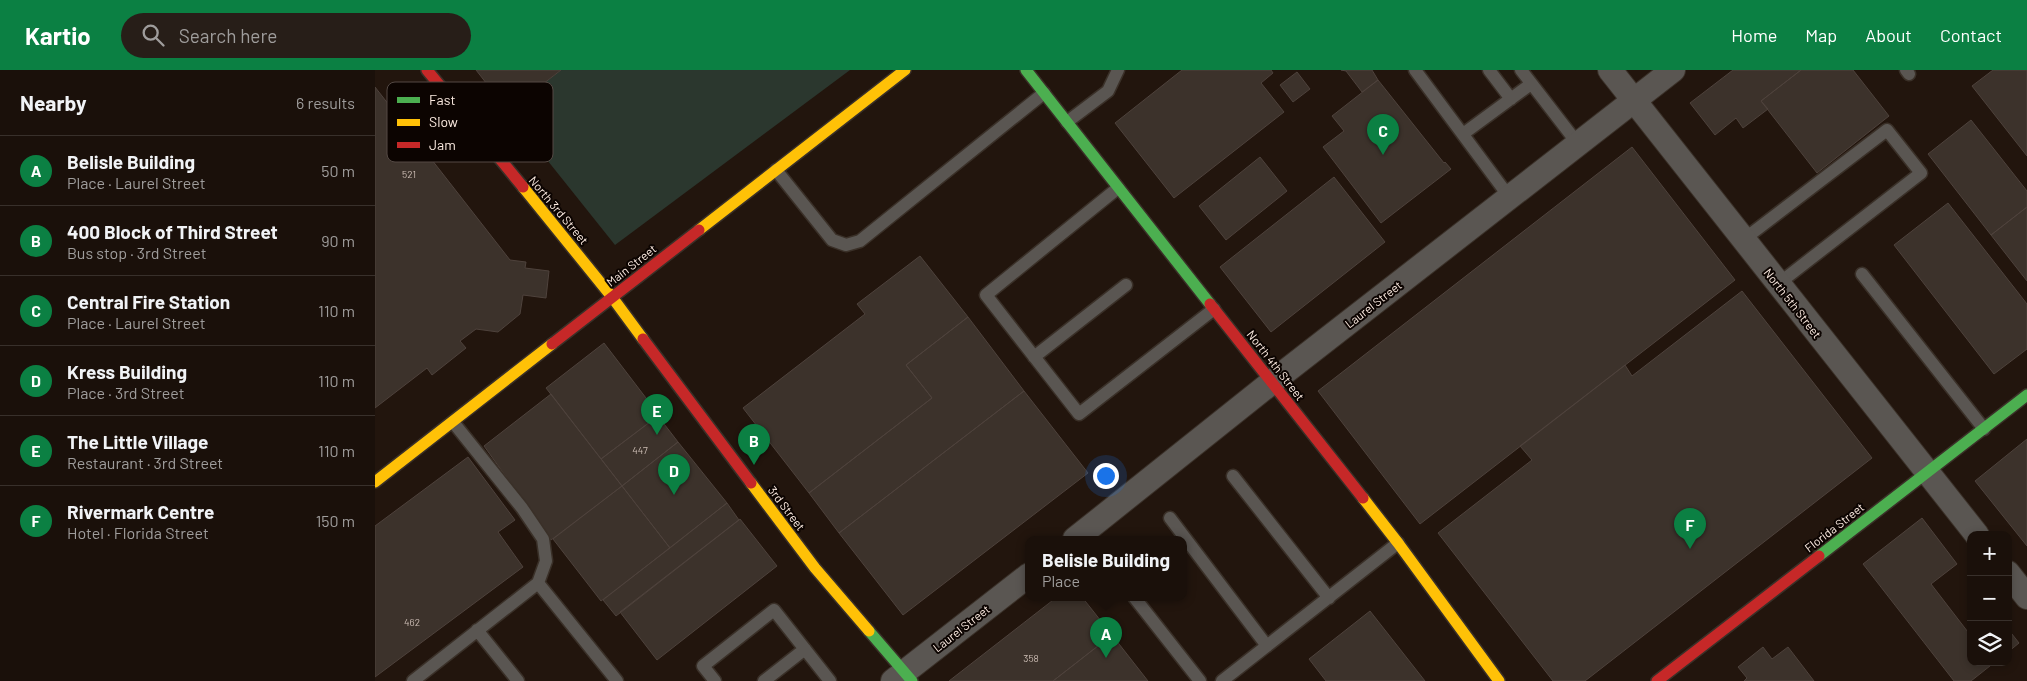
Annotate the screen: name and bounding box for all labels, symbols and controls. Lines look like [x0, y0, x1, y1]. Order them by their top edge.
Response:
search box [121, 13, 471, 58]
text: Kartio [25, 21, 91, 50]
icon: search [139, 21, 167, 49]
text: Search here [179, 24, 277, 47]
text: Home [1731, 24, 1777, 46]
text: Map [1805, 24, 1837, 46]
text: About [1865, 24, 1912, 46]
text: Contact [1940, 24, 2002, 46]
legend [387, 82, 553, 162]
text: Nearby [20, 90, 86, 115]
text: Fast [429, 91, 455, 108]
text: 6 results [296, 93, 355, 112]
text: Slow [429, 113, 458, 130]
pin: C [1367, 114, 1399, 155]
text: Jam [429, 136, 456, 153]
text: Belisle Building [67, 150, 195, 173]
text: A [31, 161, 41, 180]
text: 50 m [321, 161, 355, 180]
house number: 521 [402, 168, 416, 180]
text: Place · Laurel Street [67, 173, 206, 192]
street label: North 3rd Street [526, 173, 592, 247]
text: 400 Block of Third Street [67, 220, 278, 243]
text: B [31, 231, 41, 250]
text: 90 m [321, 231, 355, 250]
street label: Main Street [603, 241, 659, 289]
text: Bus stop · 3rd Street [67, 243, 206, 262]
street label: North 5th Street [1761, 265, 1825, 341]
street label: Laurel Street [1342, 278, 1404, 330]
text: Central Fire Station [67, 290, 230, 313]
text: C [31, 301, 41, 320]
text: 110 m [318, 301, 355, 320]
text: Place · Laurel Street [67, 313, 206, 332]
street label: North 4th Street [1244, 327, 1308, 403]
text: Kress Building [67, 360, 187, 383]
text: D [31, 371, 41, 390]
text: 110 m [318, 371, 355, 390]
text: Place · 3rd Street [67, 383, 185, 402]
pin: E [641, 394, 673, 435]
pin: B [738, 424, 770, 465]
text: The Little Village [67, 430, 209, 453]
text: E [31, 441, 41, 460]
text: 110 m [318, 441, 355, 460]
house number: 447 [632, 444, 648, 456]
text: Restaurant · 3rd Street [67, 453, 223, 472]
pin: D [658, 454, 690, 495]
your location [1093, 463, 1119, 489]
street label: 3rd Street [766, 483, 808, 533]
text: Rivermark Centre [67, 500, 214, 523]
street label: Florida Street [1802, 500, 1866, 554]
pin: F [1674, 508, 1706, 549]
text: F [32, 511, 40, 530]
text: 150 m [316, 511, 355, 530]
text: Hotel · Florida Street [67, 523, 209, 542]
map controls [1967, 531, 2012, 666]
button: + [1967, 531, 2012, 576]
popup [1025, 536, 1187, 601]
text: Belisle Building [1042, 548, 1170, 571]
text: Place [1042, 571, 1080, 590]
button: − [1967, 576, 2012, 621]
street label: Laurel Street [930, 602, 992, 654]
house number: 462 [404, 616, 420, 628]
pin: A [1090, 617, 1122, 658]
button: layers [1967, 621, 2012, 666]
house number: 358 [1023, 652, 1039, 664]

